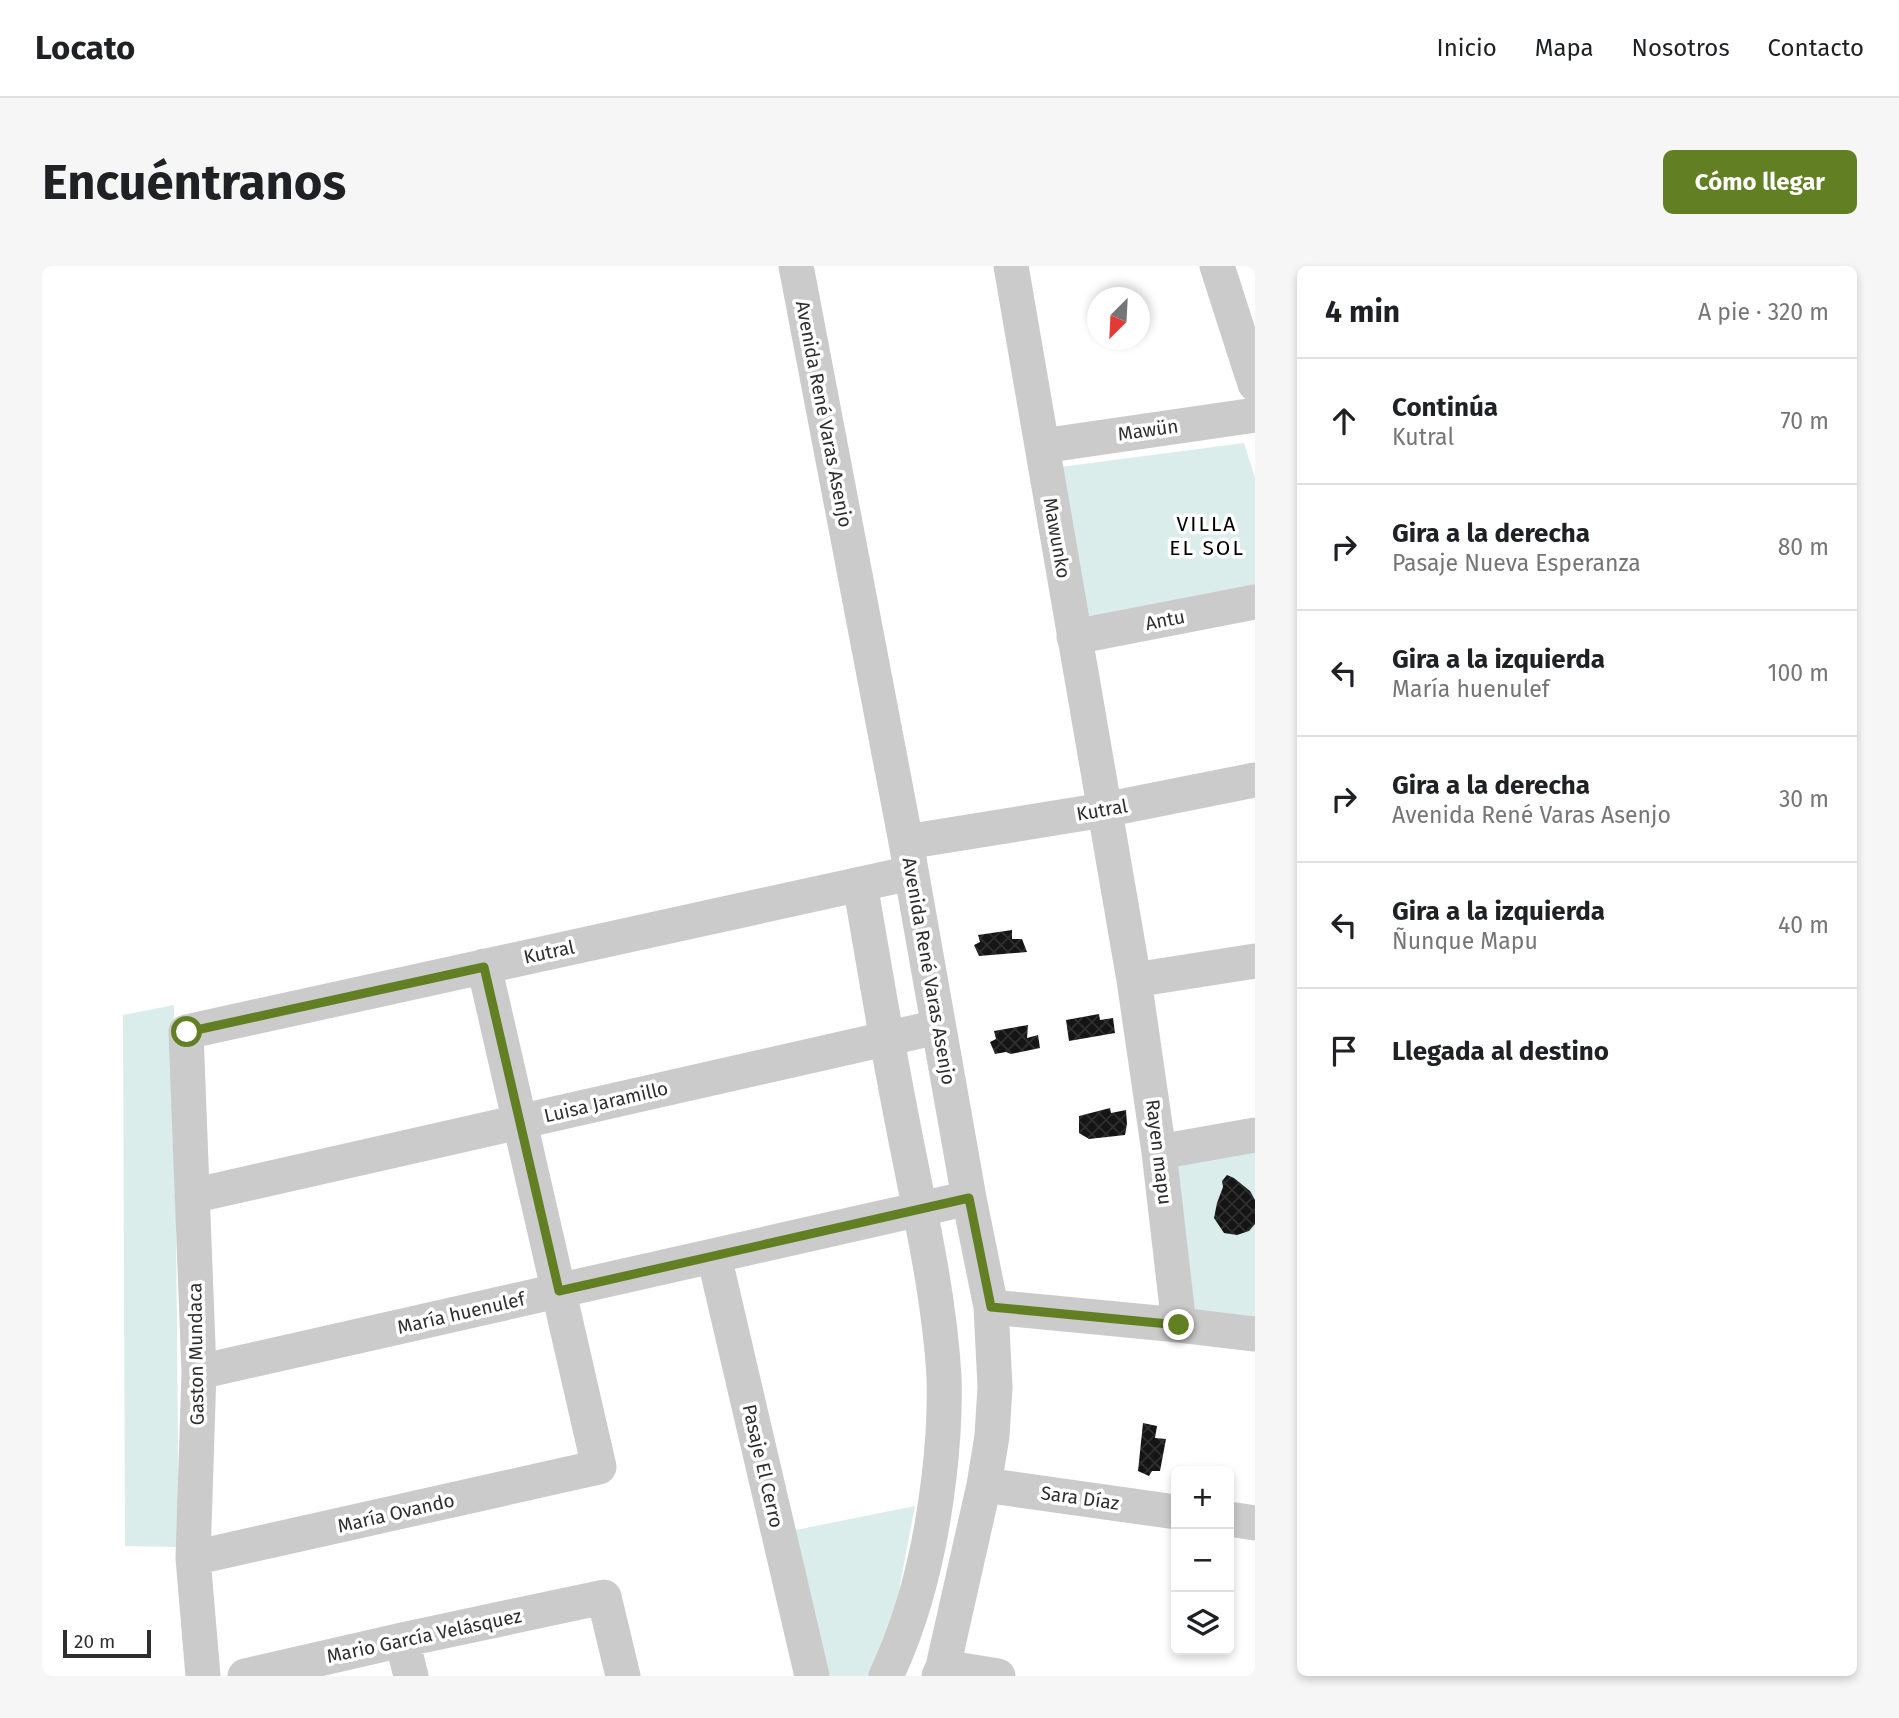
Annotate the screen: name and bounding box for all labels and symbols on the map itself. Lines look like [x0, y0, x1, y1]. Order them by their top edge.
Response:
north arrow [1087, 287, 1150, 350]
street label: Avenida René Varas Asenjo [791, 299, 857, 529]
street label: Mawün [1116, 414, 1180, 446]
street label: Mawunko [1039, 496, 1075, 580]
district label: VILLA EL SOL [1169, 511, 1245, 561]
street label: Antu [1143, 605, 1187, 635]
street label: Kutral [1075, 794, 1130, 826]
street label: Avenida René Varas Asenjo [898, 856, 960, 1086]
street label: Kutral [522, 935, 577, 969]
route start [171, 1016, 202, 1047]
street label: Luisa Jaramillo [542, 1077, 670, 1127]
street label: Rayen mapu [1141, 1098, 1177, 1206]
street label: Gaston Mundaca [183, 1282, 209, 1426]
street label: María huenulef [395, 1287, 529, 1339]
route end [1163, 1309, 1194, 1340]
street label: Pasaje El Cerro [738, 1402, 788, 1530]
street label: Sara Díaz [1039, 1481, 1121, 1515]
street label: María Ovando [335, 1488, 457, 1538]
street label: Mario García Velásquez [324, 1604, 524, 1668]
scale bar [63, 1627, 150, 1659]

